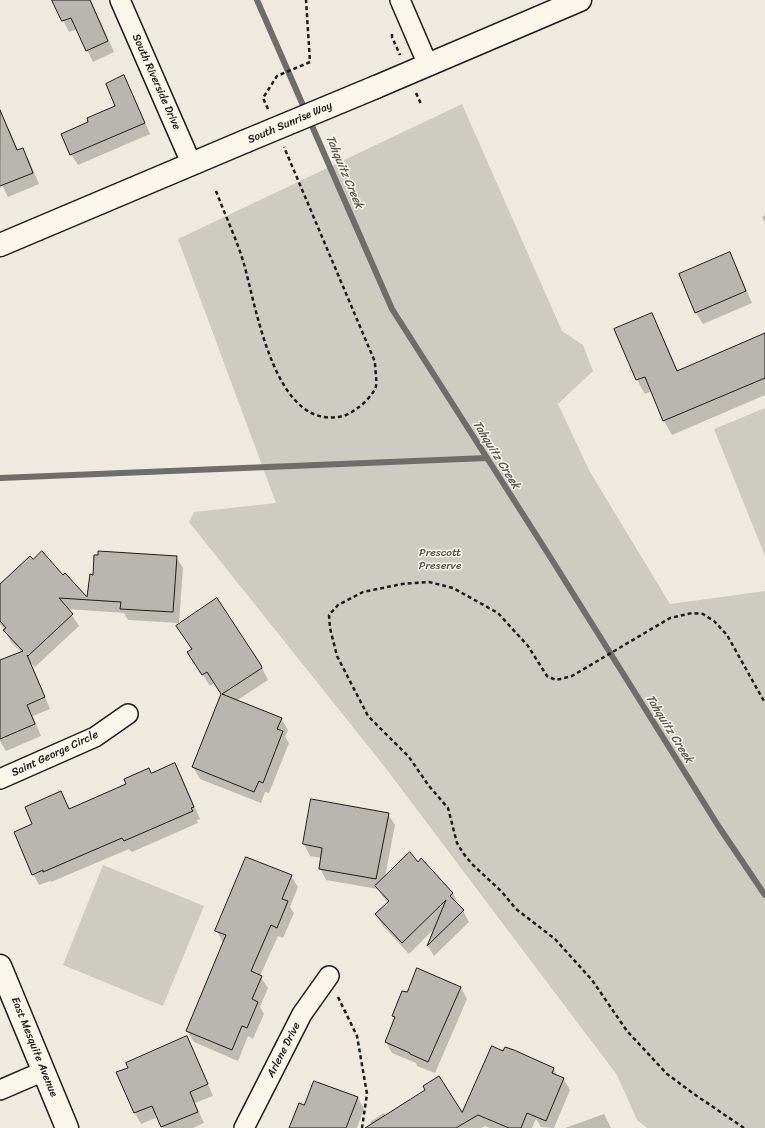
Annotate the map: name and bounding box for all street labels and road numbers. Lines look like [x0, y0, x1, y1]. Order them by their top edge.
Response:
street label: South Riverside Drive [129, 32, 183, 132]
street label: South Sunrise Way [246, 99, 334, 147]
street label: Saint George Circle [10, 728, 100, 780]
street label: East Mesquite Avenue [8, 995, 60, 1099]
street label: Arlene Drive [265, 1020, 303, 1080]

